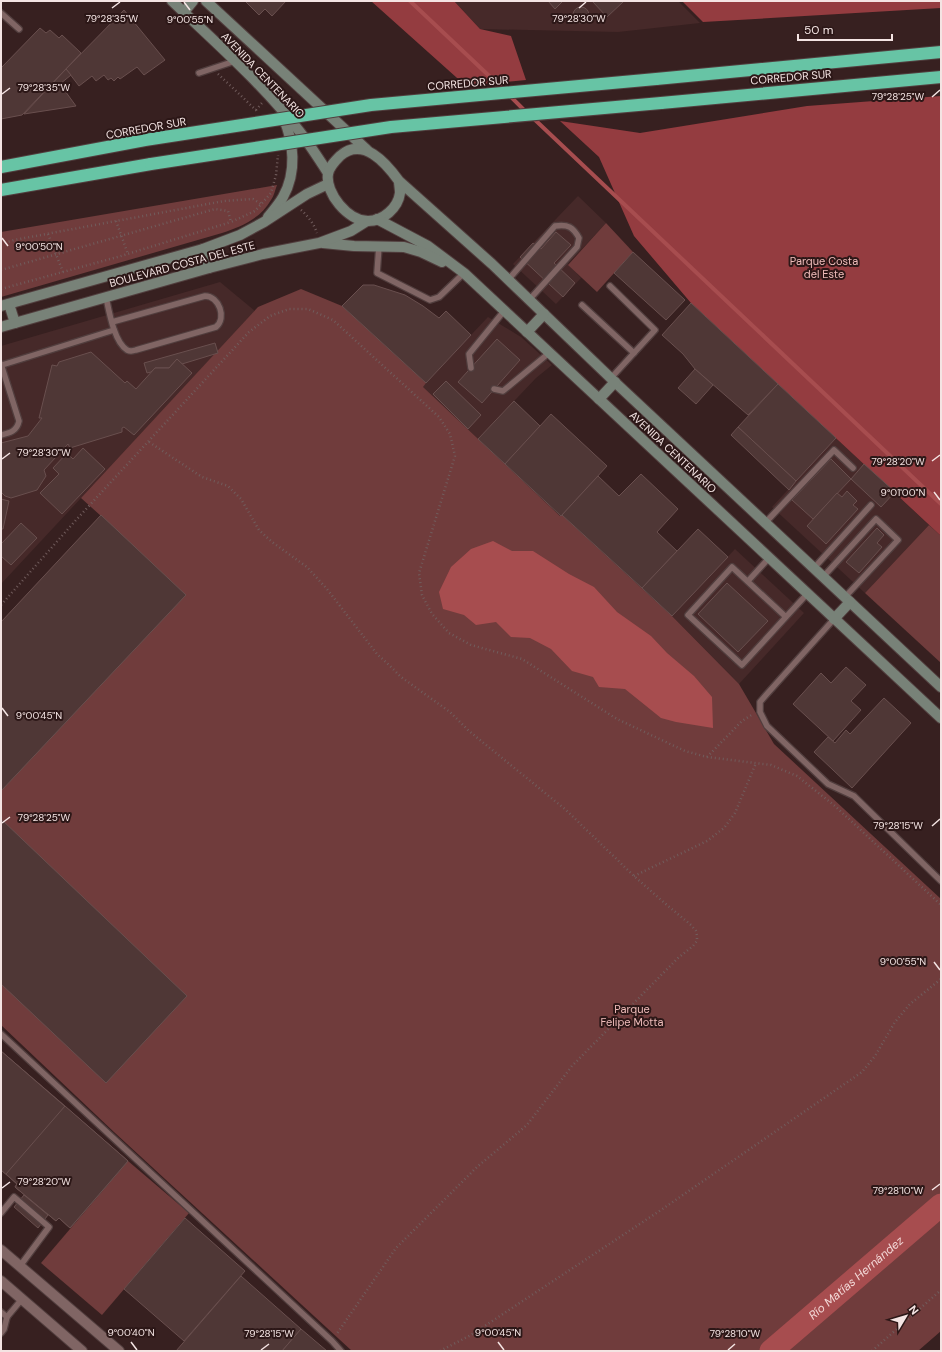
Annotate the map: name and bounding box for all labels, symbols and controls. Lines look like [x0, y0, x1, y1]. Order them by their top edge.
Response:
text: 79°28'35"W [86, 12, 139, 25]
text: 79°28'30"W [552, 12, 606, 25]
text: 9°00'55"N [167, 13, 213, 26]
scale bar [798, 16, 892, 42]
text: 50 m [804, 22, 833, 38]
street label: AVENIDA CENTENARIO [218, 29, 308, 121]
street label: CORREDOR SUR [750, 66, 832, 88]
street label: CORREDOR SUR [427, 72, 509, 94]
text: 79°28'35"W [18, 81, 71, 94]
text: 79°28'25"W [872, 90, 924, 103]
street label: CORREDOR SUR [105, 114, 187, 142]
street label: BOULEVARD COSTA DEL ESTE [108, 238, 256, 290]
text: 9°00'50"N [15, 240, 63, 253]
park label: Parque Costa del Este [790, 254, 858, 281]
street label: AVENIDA CENTENARIO [627, 408, 719, 496]
text: 79°28'30"W [17, 446, 71, 459]
text: 79°28'20"W [871, 455, 925, 468]
text: 9°01'00"N [881, 486, 925, 499]
text: 9°00'45"N [16, 709, 62, 722]
text: 79°28'25"W [18, 811, 70, 824]
text: 79°28'15"W [873, 819, 923, 832]
text: 9°00'55"N [880, 955, 926, 968]
park label: Parque Felipe Motta [600, 1002, 664, 1029]
text: 79°28'20"W [17, 1175, 71, 1188]
text: 79°28'10"W [873, 1184, 924, 1197]
water label: Río Matías Hernández [805, 1232, 907, 1323]
north arrow [886, 1296, 926, 1336]
text: N [906, 1302, 922, 1317]
text: 9°00'40"N [107, 1326, 155, 1339]
text: 9°00'45"N [475, 1326, 521, 1339]
text: 79°28'15"W [244, 1327, 294, 1340]
text: 79°28'10"W [710, 1327, 761, 1340]

